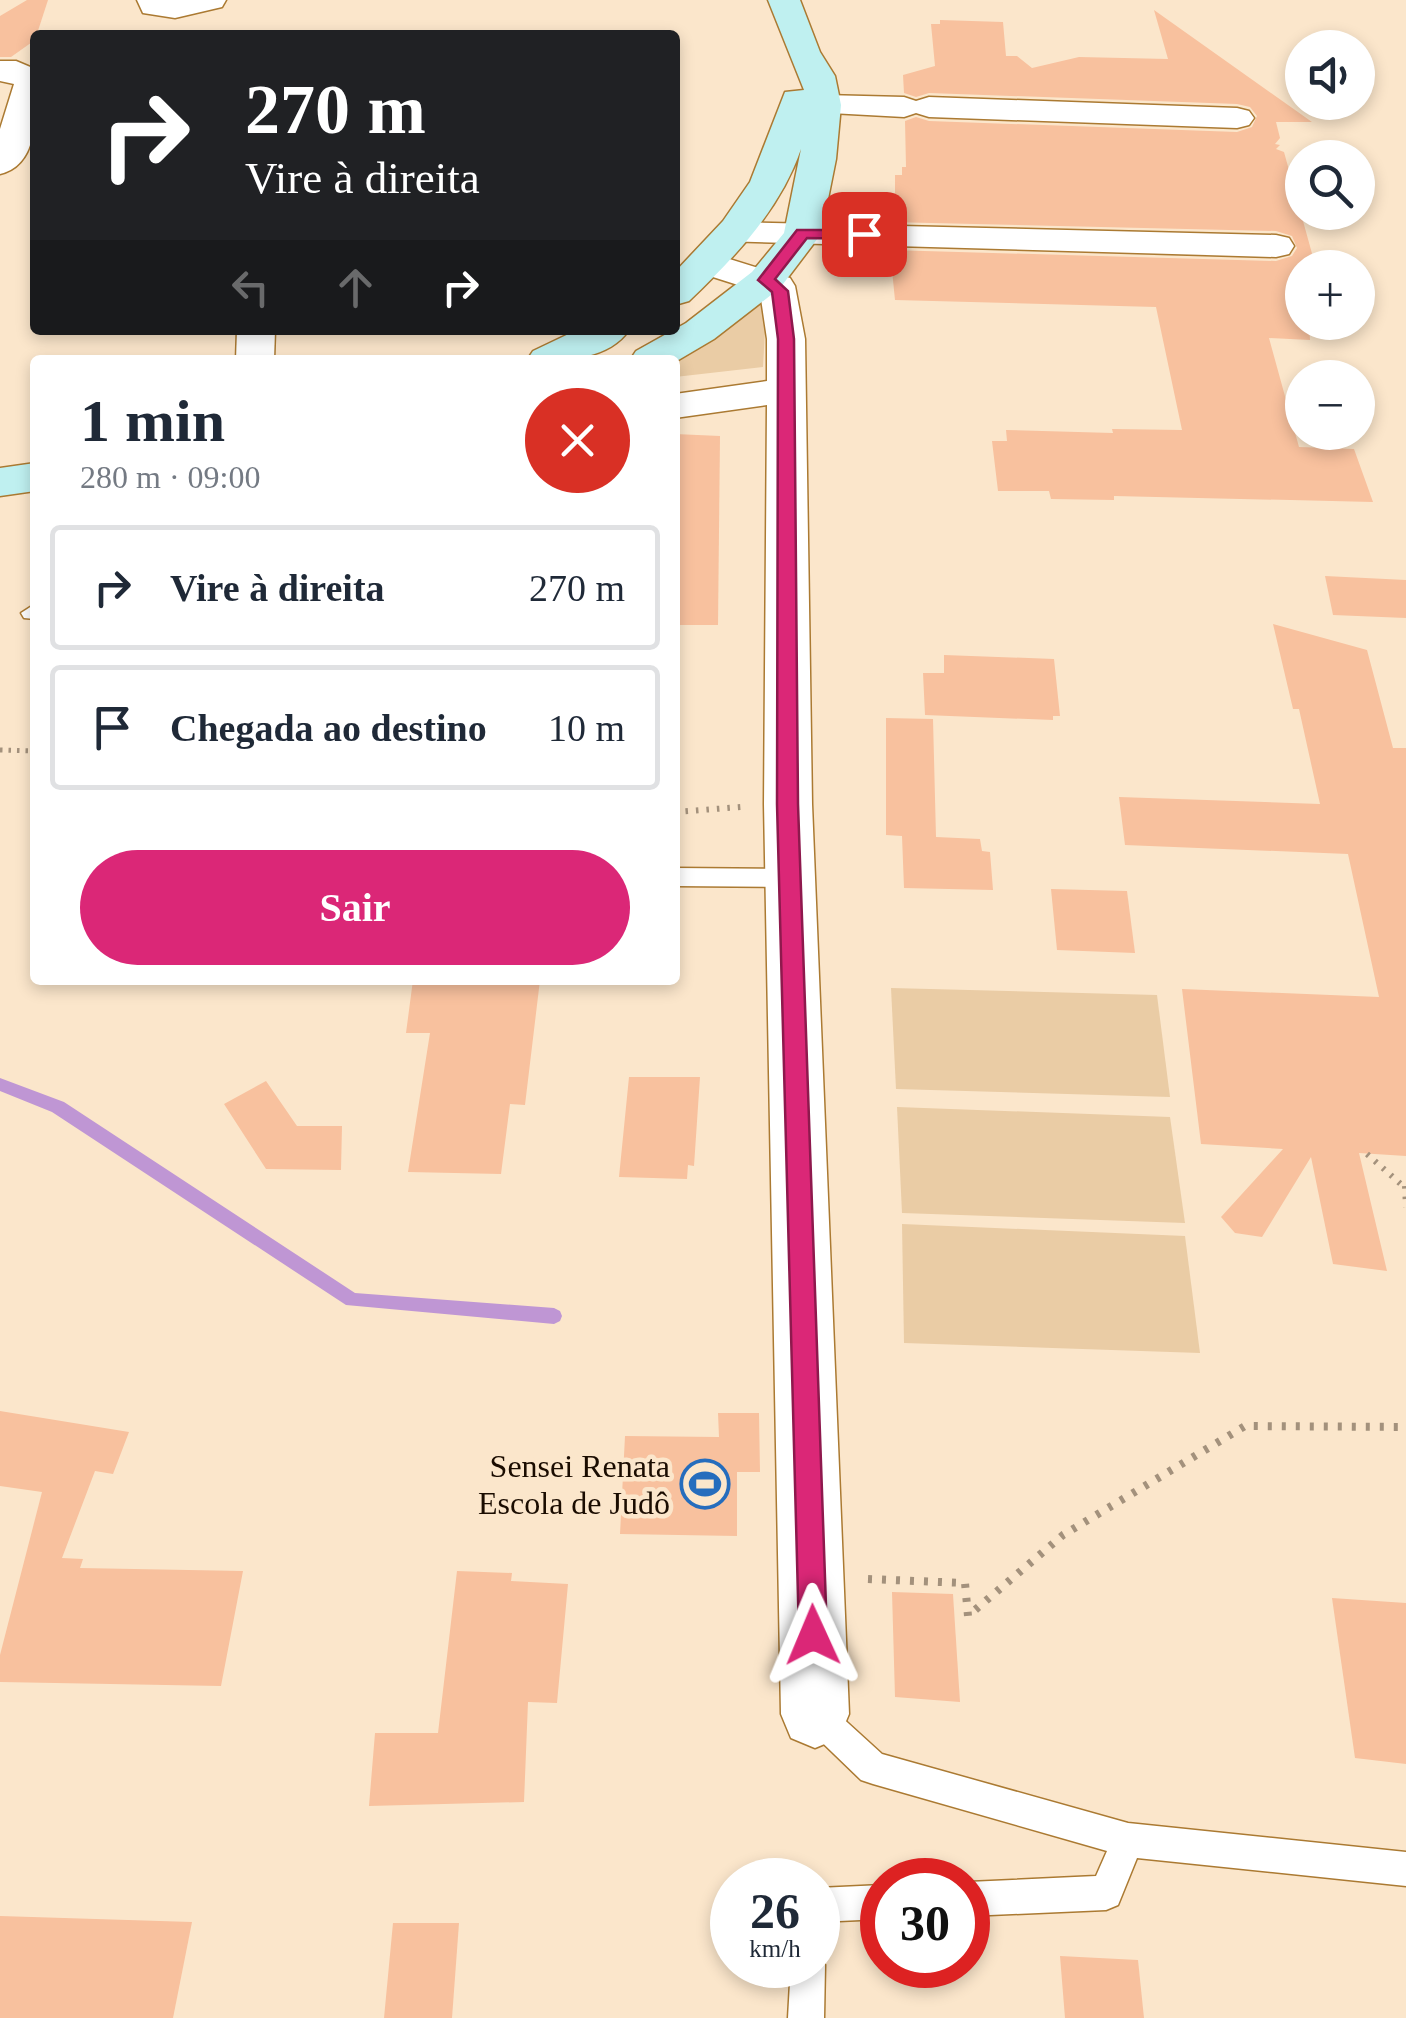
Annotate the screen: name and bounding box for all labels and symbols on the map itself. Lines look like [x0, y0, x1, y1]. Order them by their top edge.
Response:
pin [822, 192, 907, 277]
place label: Sensei Renata Escola de Judô [478, 1448, 670, 1521]
sports icon: Sensei Renata Escola de Judô [679, 1458, 731, 1510]
position arrow [761, 1583, 865, 1687]
speed limit sign: 30 [860, 1858, 990, 1988]

